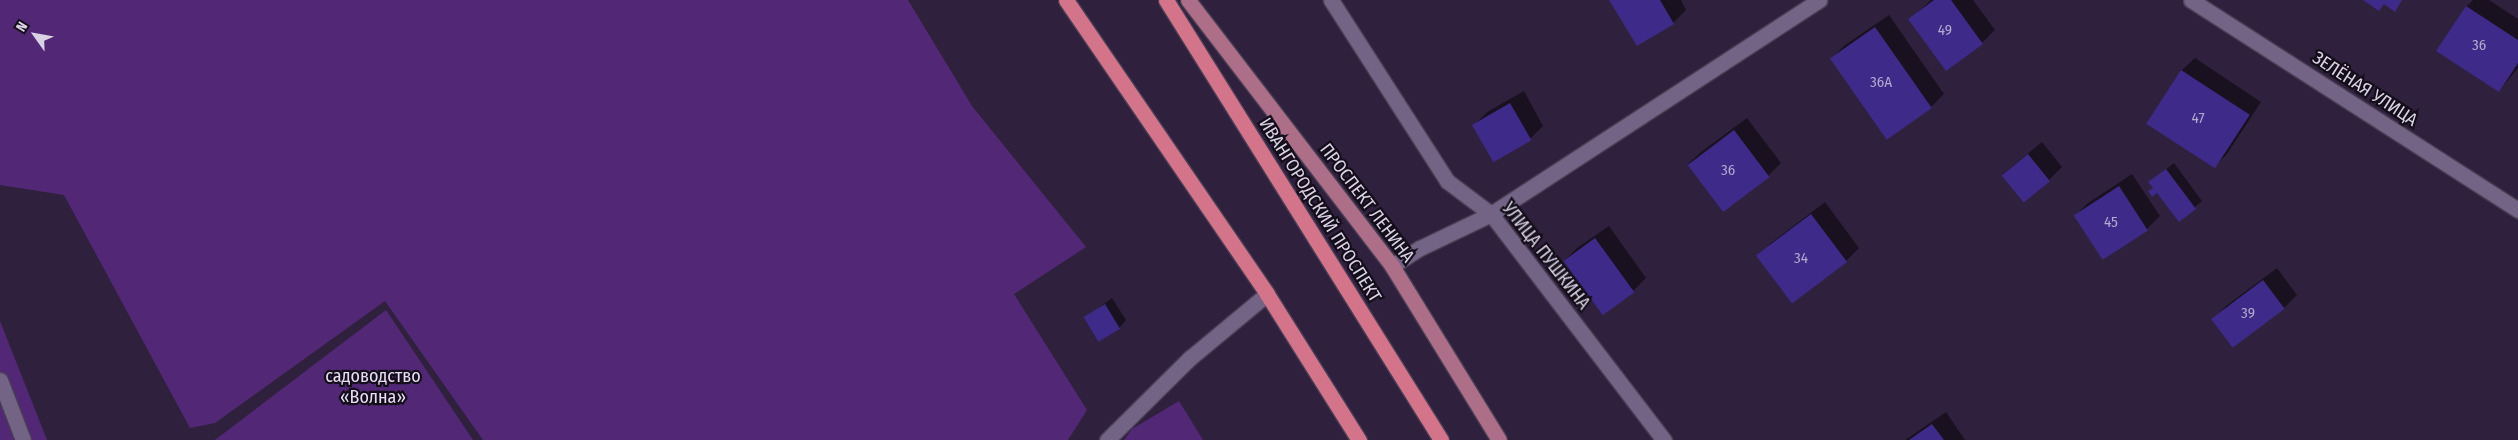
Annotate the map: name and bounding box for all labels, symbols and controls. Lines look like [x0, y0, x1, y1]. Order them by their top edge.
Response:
north arrow [10, 10, 60, 60]
text: N [12, 19, 31, 35]
house number: 49 [1938, 22, 1952, 40]
house number: 36 [2472, 37, 2486, 55]
street label: ЗЕЛЁНАЯ УЛИЦА [2309, 47, 2421, 131]
house number: 36А [1870, 74, 1892, 92]
house number: 47 [2191, 110, 2205, 128]
street label: ИВАНГОРОДСКИЙ ПРОСПЕКТ [1254, 114, 1386, 306]
street label: ПРОСПЕКТ ЛЕНИНА [1315, 139, 1419, 267]
house number: 36 [1721, 162, 1735, 180]
street label: УЛИЦА ПУШКИНА [1498, 198, 1594, 314]
house number: 45 [2104, 214, 2118, 232]
house number: 34 [1794, 250, 1808, 268]
house number: 39 [2241, 305, 2255, 323]
park label: садоводство «Волна» [325, 366, 421, 408]

